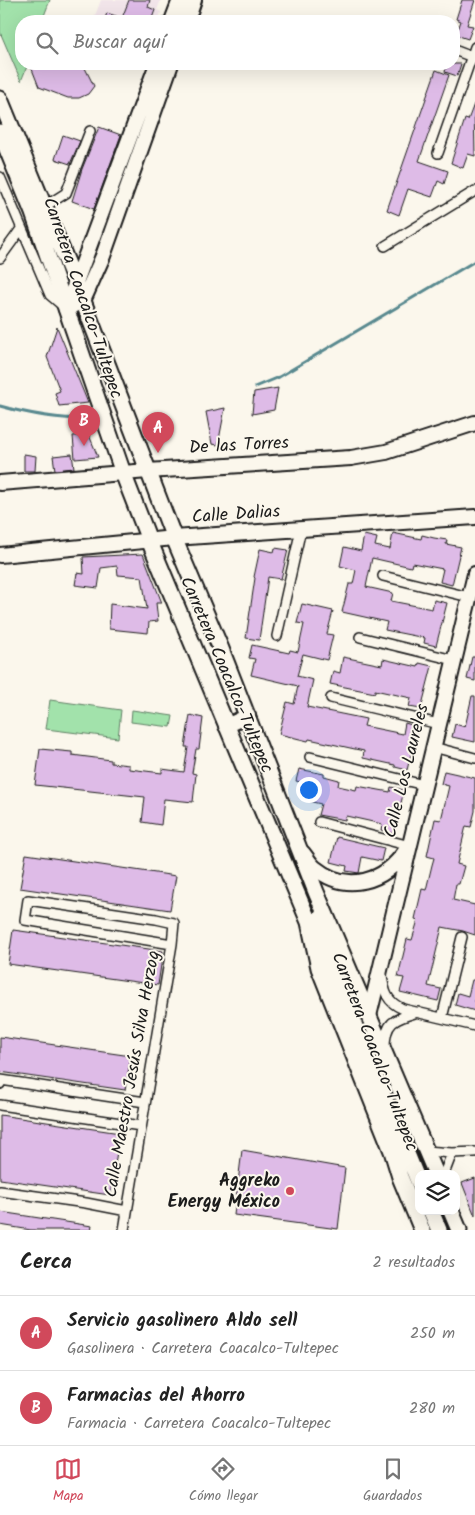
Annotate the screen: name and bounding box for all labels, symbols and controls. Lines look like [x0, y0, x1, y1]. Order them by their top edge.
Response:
search box [15, 15, 460, 70]
text: Buscar aquí [73, 28, 165, 58]
icon: search [33, 29, 61, 57]
street label: Carretera Coacalco-Tultepec [34, 193, 130, 403]
pin: B [68, 405, 100, 446]
pin: A [142, 412, 174, 453]
street label: De las Torres [188, 429, 290, 463]
street label: Calle Dalias [191, 497, 281, 533]
street label: Carretera Coacalco-Tultepec [171, 572, 281, 778]
street label: Calle Los Laureles [376, 701, 438, 841]
your location [296, 777, 322, 803]
street label: Calle Maestro Jesús Silva Herzog [97, 948, 169, 1200]
street label: Carretera Coacalco-Tultepec [323, 948, 425, 1156]
place label: Aggreko Energy México [168, 1167, 280, 1217]
map controls [415, 1170, 460, 1215]
button: layers [415, 1170, 460, 1215]
marker: Aggreko Energy México [284, 1185, 296, 1197]
text: Cerca [20, 1246, 72, 1279]
text: 2 resultados [373, 1250, 455, 1275]
text: Servicio gasolinero Aldo sell [67, 1306, 297, 1336]
text: A [31, 1321, 41, 1346]
text: 250 m [410, 1321, 455, 1346]
text: Gasolinera · Carretera Coacalco-Tultepec [67, 1336, 339, 1361]
text: Farmacias del Ahorro [67, 1381, 245, 1411]
text: B [31, 1396, 41, 1421]
text: 280 m [409, 1396, 455, 1421]
text: Farmacia · Carretera Coacalco-Tultepec [67, 1411, 331, 1436]
tab: Mapa [53, 1455, 84, 1507]
tab: Cómo llegar [189, 1455, 258, 1507]
tab: Guardados [363, 1455, 422, 1507]

